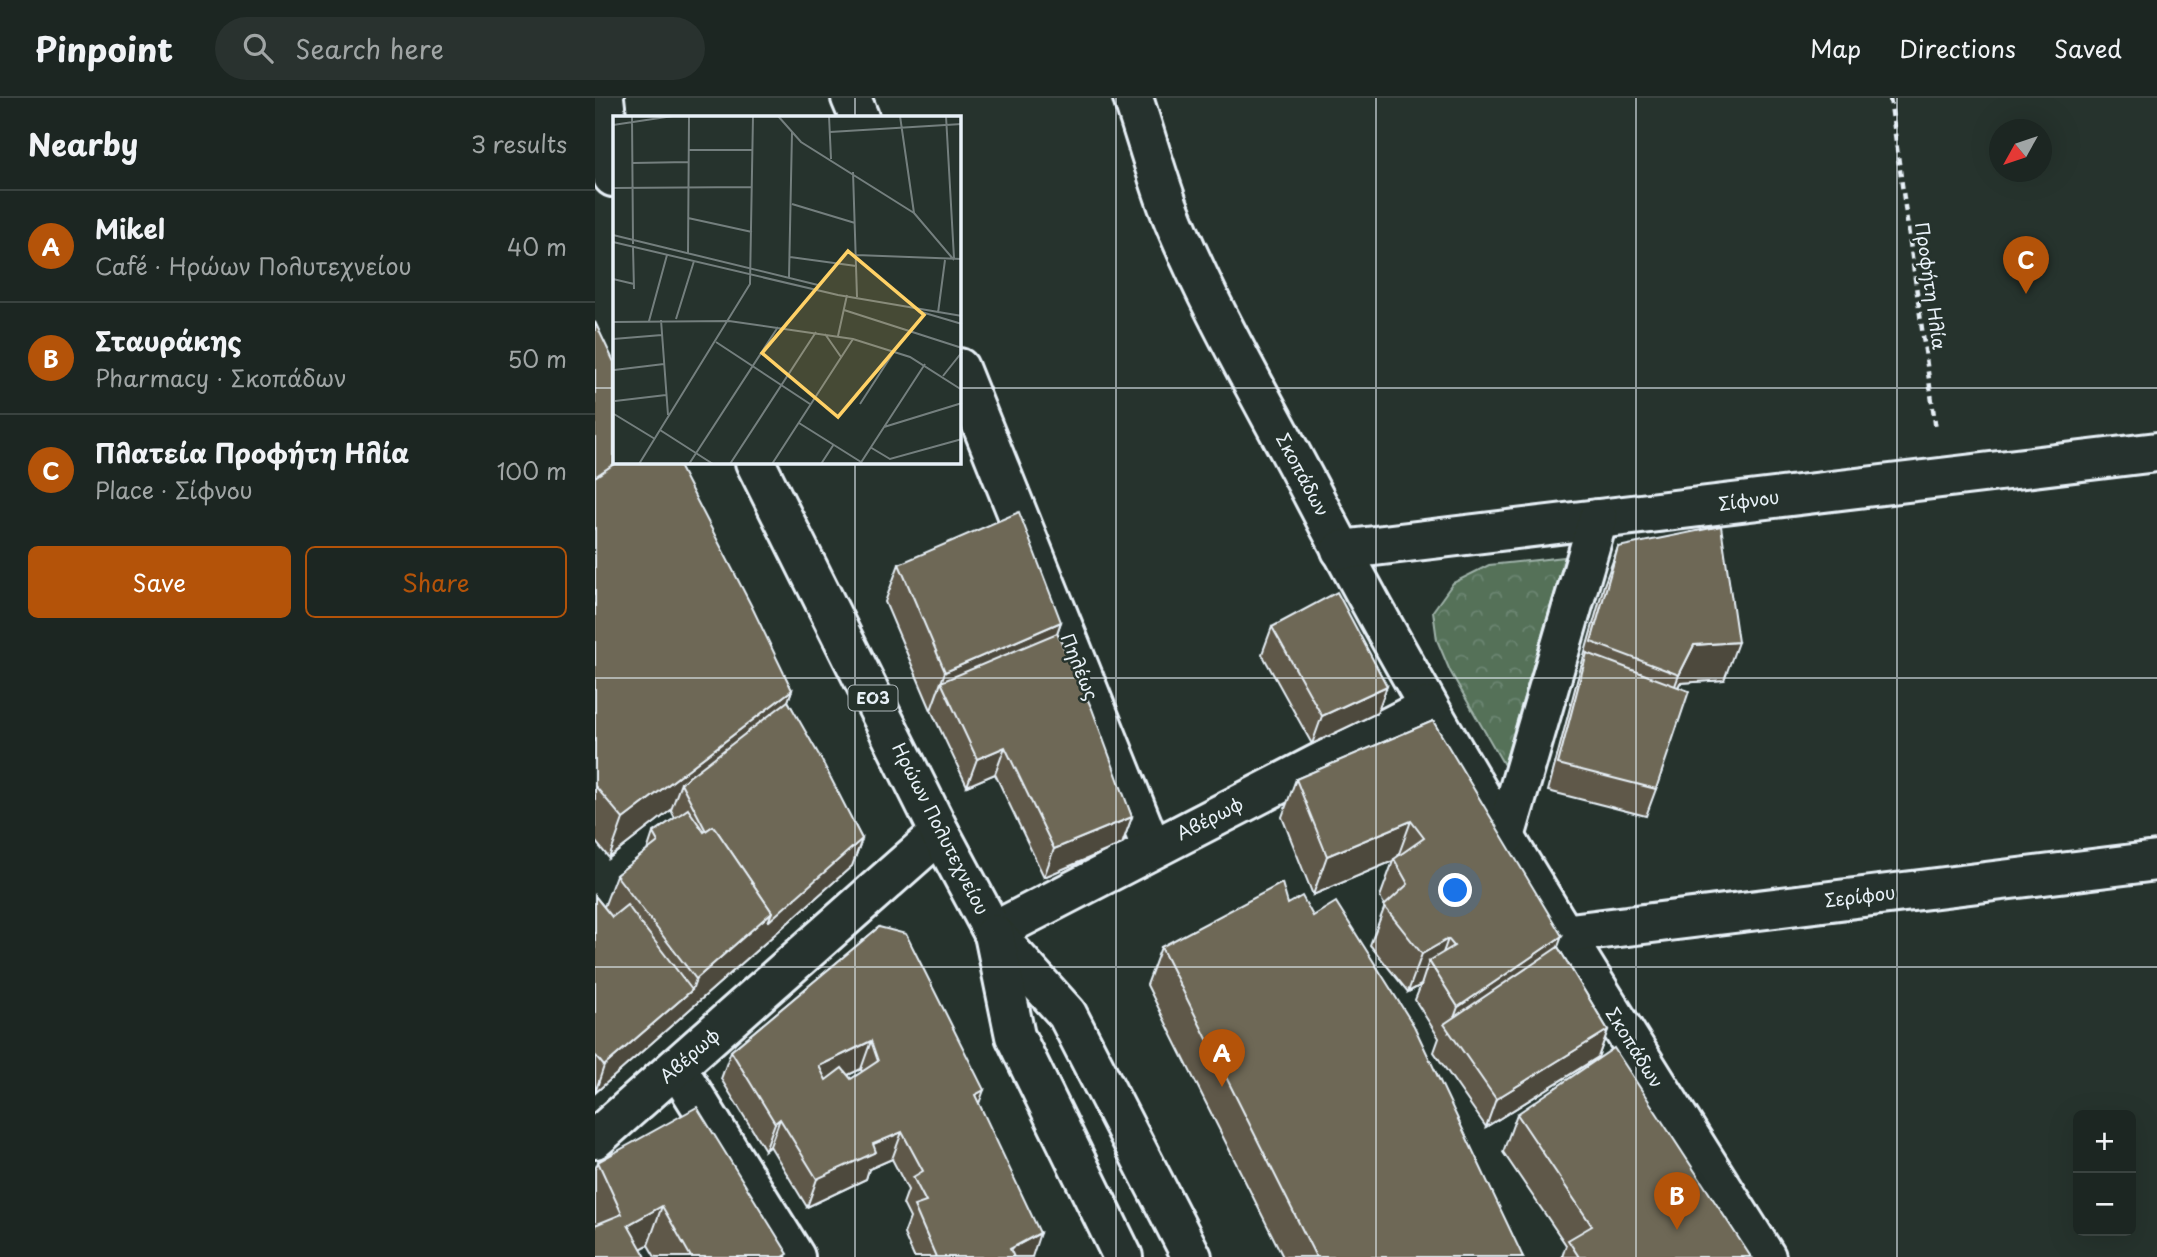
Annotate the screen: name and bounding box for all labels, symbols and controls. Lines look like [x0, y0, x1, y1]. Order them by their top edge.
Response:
search box [215, 17, 705, 80]
text: Pinpoint [35, 23, 173, 73]
icon: search [239, 29, 277, 67]
text: Search here [295, 29, 444, 68]
text: Map [1810, 30, 1861, 66]
text: Directions [1899, 30, 2016, 66]
text: Saved [2054, 30, 2122, 66]
inset map [613, 116, 961, 464]
north arrow [1989, 119, 2052, 182]
text: Nearby [28, 121, 138, 166]
text: 3 results [471, 126, 567, 161]
text: Mikel [95, 209, 165, 248]
street label: Προφήτη Ηλία [1909, 220, 1954, 351]
text: A [42, 229, 60, 264]
text: 40 m [507, 229, 567, 264]
pin: C [2003, 236, 2049, 294]
text: Café · Ηρώων Πολυτεχνείου [95, 248, 412, 283]
text: Σταυράκης [95, 321, 242, 360]
text: B [43, 341, 59, 376]
text: 50 m [507, 341, 567, 376]
text: Pharmacy · Σκοπάδων [95, 360, 347, 395]
street label: Σκοπάδων [1270, 428, 1337, 521]
text: Πλατεία Προφήτη Ηλία [95, 433, 409, 472]
text: C [42, 453, 60, 488]
text: 100 m [497, 453, 567, 488]
text: Place · Σίφνου [95, 472, 253, 507]
street label: Σίφνου [1717, 482, 1781, 517]
button: Save [28, 546, 291, 618]
button: Share [305, 546, 567, 618]
street label: Πηλέως [1055, 629, 1106, 704]
road number: ΕΟ3 [849, 685, 897, 710]
street label: Ηρώων Πολυτεχνείου [886, 738, 996, 919]
street label: Αβέρωφ [1171, 789, 1247, 846]
your location [1438, 873, 1472, 907]
street label: Σερίφου [1823, 878, 1897, 913]
street label: Σκοπάδων [1600, 1002, 1671, 1093]
street label: Αβέρωφ [653, 1021, 725, 1089]
pin: A [1199, 1029, 1245, 1087]
map controls [2073, 1110, 2136, 1236]
button: + [2073, 1110, 2136, 1173]
pin: B [1654, 1172, 1700, 1230]
button: − [2073, 1173, 2136, 1236]

